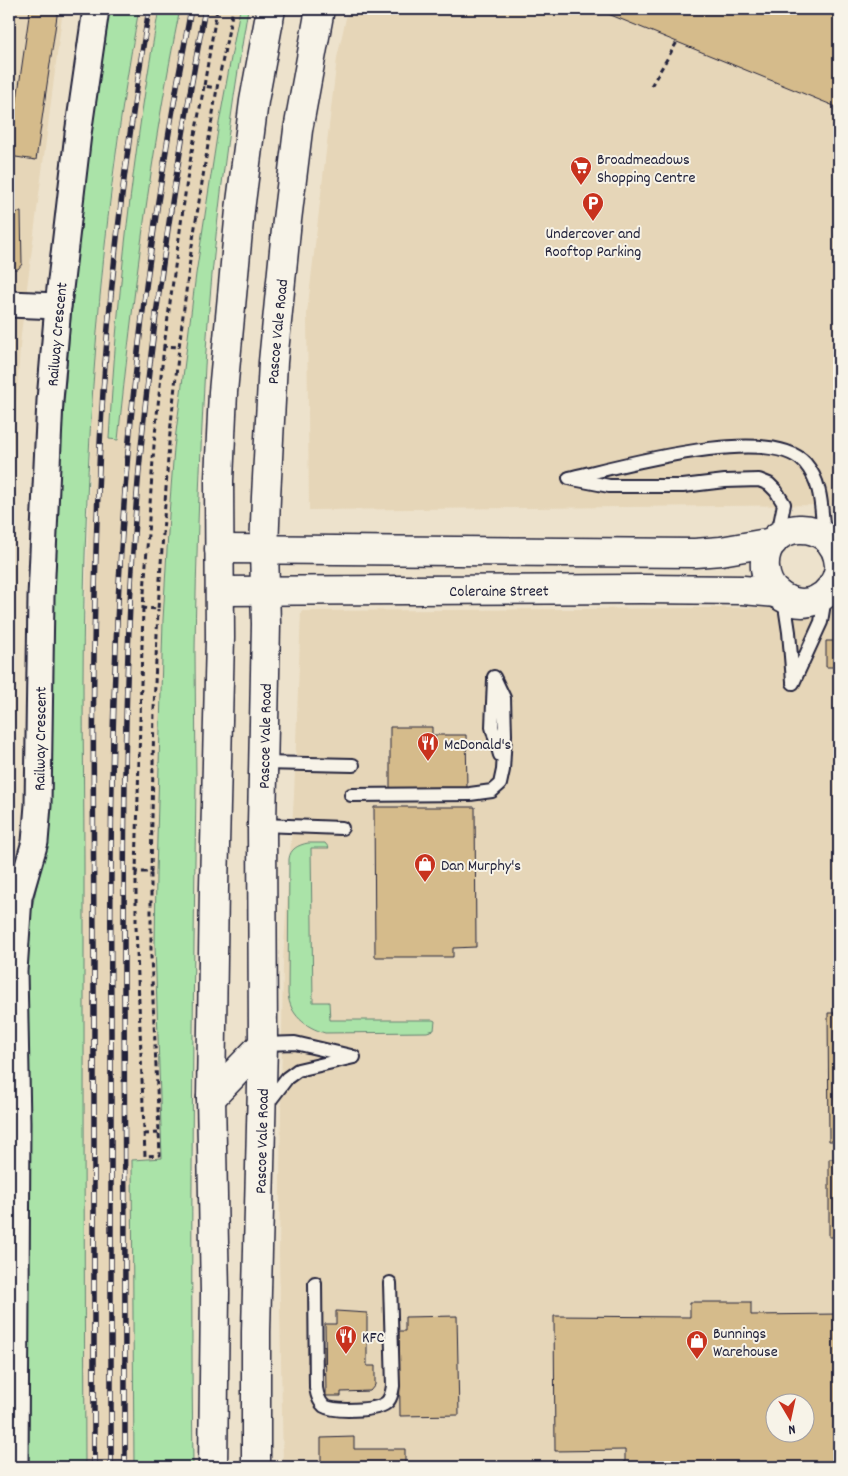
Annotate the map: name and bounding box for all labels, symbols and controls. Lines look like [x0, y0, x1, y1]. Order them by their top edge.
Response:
place label: Broadmeadows Shopping Centre [597, 149, 695, 190]
supermarket icon: Broadmeadows Shopping Centre [569, 155, 593, 186]
parking icon: Undercover and Rooftop Parking [581, 191, 605, 222]
place label: Undercover and Rooftop Parking [545, 223, 641, 264]
street label: Pascoe Vale Road [263, 278, 295, 385]
street label: Railway Crescent [42, 281, 75, 387]
street label: Coleraine Street [449, 580, 549, 604]
street label: Pascoe Vale Road [254, 683, 279, 789]
street label: Railway Crescent [29, 686, 54, 791]
restaurant icon: McDonald's [416, 731, 440, 762]
place label: McDonald's [444, 734, 512, 757]
shop icon: Dan Murphy's [413, 852, 437, 883]
place label: Dan Murphy's [441, 855, 521, 878]
street label: Pascoe Vale Road [250, 1088, 276, 1194]
place label: Bunnings Warehouse [713, 1323, 778, 1364]
restaurant icon: KFC [334, 1324, 358, 1355]
place label: KFC [362, 1327, 385, 1350]
shop icon: Bunnings Warehouse [685, 1329, 709, 1360]
north arrow [766, 1394, 816, 1444]
text: N [787, 1418, 797, 1439]

